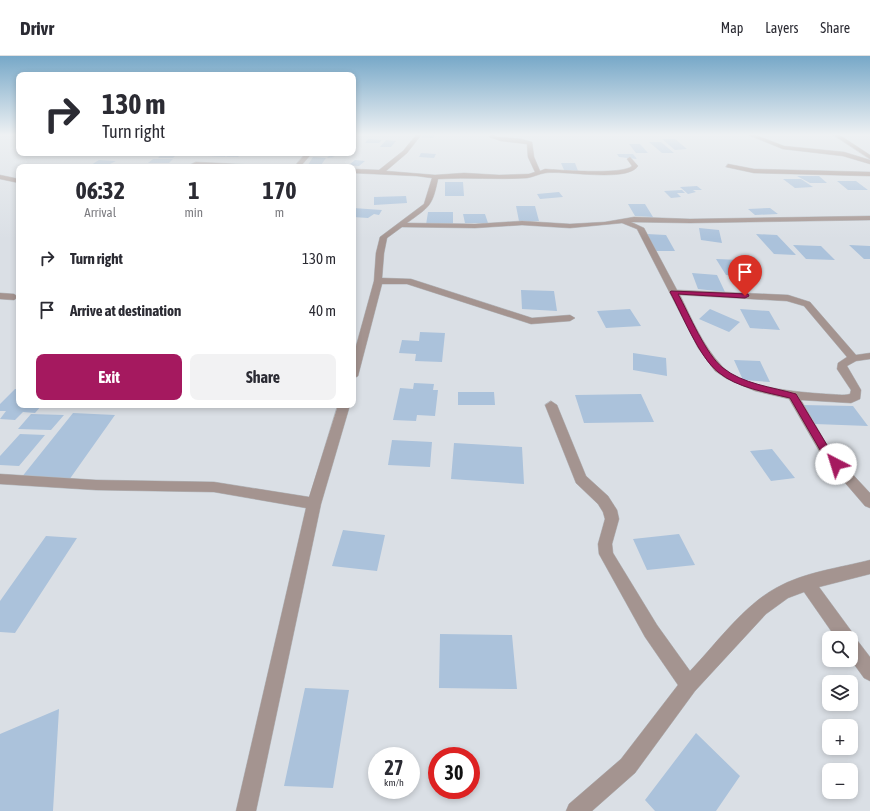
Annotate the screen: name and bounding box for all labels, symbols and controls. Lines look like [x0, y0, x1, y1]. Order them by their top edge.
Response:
text: Drivr [20, 17, 54, 39]
text: Map [721, 20, 743, 36]
text: Layers [765, 20, 798, 36]
text: Share [820, 20, 850, 36]
icon: right [36, 88, 88, 140]
text: 130 m [102, 88, 165, 120]
text: Turn right [102, 121, 165, 142]
text: 06:32 [76, 177, 125, 204]
text: 1 [188, 177, 199, 204]
text: 170 [263, 177, 296, 204]
text: Arrival [84, 205, 116, 220]
text: min [184, 205, 203, 220]
text: m [275, 205, 284, 220]
icon: right [36, 247, 58, 269]
text: Turn right [70, 250, 123, 267]
text: 130 m [302, 250, 336, 267]
pin [728, 255, 762, 296]
icon: arrive [734, 261, 756, 283]
icon: arrive [36, 299, 58, 321]
text: Arrive at destination [70, 302, 181, 319]
text: 40 m [309, 302, 336, 319]
button: Exit [36, 354, 182, 400]
button: Share [190, 354, 336, 400]
position arrow [815, 443, 857, 485]
map controls [822, 631, 858, 799]
button: search [822, 631, 858, 667]
button: layers [822, 675, 858, 711]
button: + [822, 719, 858, 755]
speed limit sign: 30 [428, 747, 480, 799]
text: 27 [385, 756, 403, 779]
button: − [822, 763, 858, 799]
text: km/h [384, 777, 404, 788]

